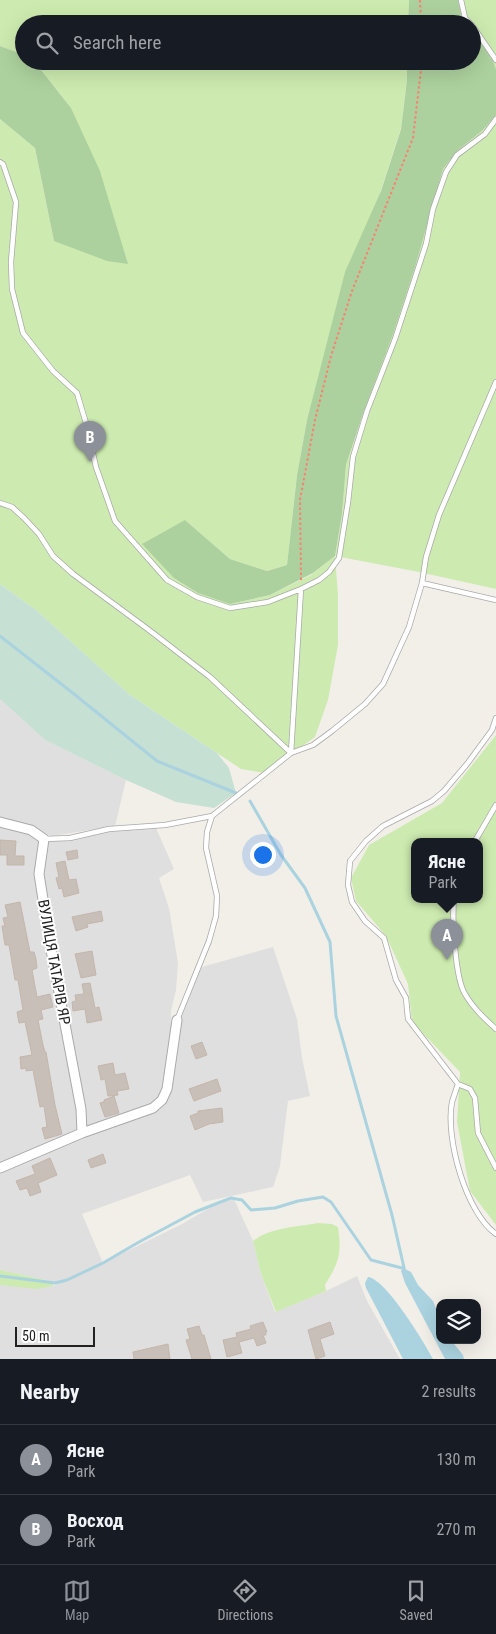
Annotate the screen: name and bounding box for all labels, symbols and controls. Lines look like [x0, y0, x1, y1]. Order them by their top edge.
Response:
search box [15, 15, 481, 70]
icon: search [33, 29, 61, 57]
text: Search here [73, 31, 161, 54]
pin: B [74, 421, 106, 462]
popup [411, 838, 483, 903]
your location [250, 842, 276, 868]
text: Ясне [428, 850, 466, 873]
text: Park [428, 873, 457, 892]
street label: ВУЛИЦЯ ТАТАРІВ ЯР [34, 898, 74, 1026]
pin: A [431, 919, 463, 960]
map controls [436, 1299, 481, 1344]
button: layers [436, 1299, 481, 1344]
scale bar [15, 1324, 95, 1347]
text: 50 m [22, 1328, 50, 1344]
text: Nearby [20, 1380, 79, 1404]
text: 2 results [421, 1382, 476, 1401]
text: Ясне [67, 1439, 104, 1462]
text: A [31, 1450, 41, 1469]
text: 130 m [437, 1450, 476, 1469]
text: Park [67, 1462, 96, 1481]
text: Восход [67, 1509, 124, 1532]
text: B [32, 1520, 40, 1539]
text: 270 m [437, 1520, 476, 1539]
text: Park [67, 1532, 96, 1551]
tab: Map [63, 1577, 91, 1623]
tab: Directions [217, 1577, 273, 1623]
tab: Saved [400, 1577, 433, 1623]

